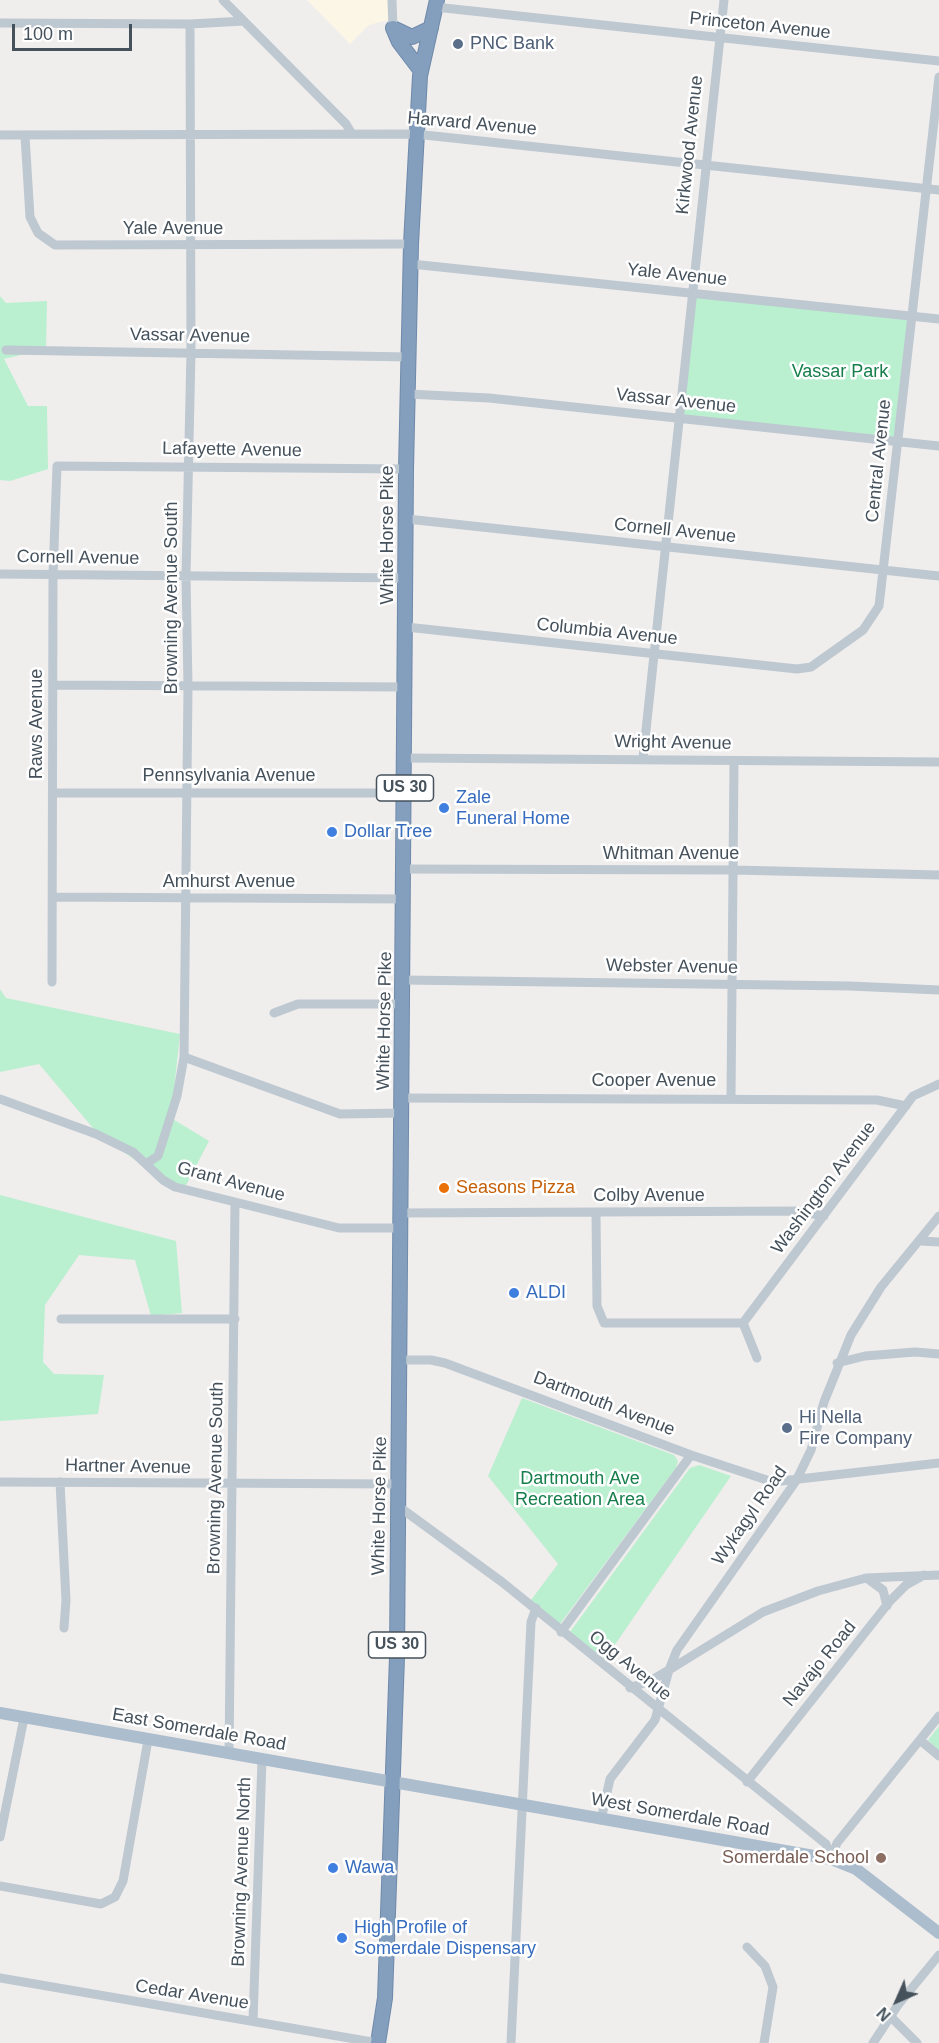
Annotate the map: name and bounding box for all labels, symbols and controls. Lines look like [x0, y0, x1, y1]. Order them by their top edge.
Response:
street label: Princeton Avenue [688, 8, 832, 44]
scale bar [15, 12, 135, 50]
text: 100 m [23, 24, 73, 44]
place label: PNC Bank [470, 33, 554, 55]
marker: PNC Bank [451, 37, 465, 51]
street label: Kirkwood Avenue [672, 74, 708, 216]
street label: Harvard Avenue [406, 108, 538, 140]
street label: Yale Avenue [123, 218, 223, 240]
street label: Yale Avenue [626, 259, 728, 291]
street label: Vassar Avenue [130, 324, 250, 348]
park label: Vassar Park [792, 361, 888, 383]
street label: Vassar Avenue [615, 384, 737, 418]
street label: Central Avenue [862, 398, 896, 524]
street label: Lafayette Avenue [162, 438, 302, 462]
street label: White Horse Pike [377, 465, 399, 605]
street label: Browning Avenue South [161, 502, 183, 694]
street label: Cornell Avenue [613, 514, 737, 548]
street label: Cornell Avenue [16, 546, 140, 570]
street label: Columbia Avenue [535, 614, 679, 650]
street label: Raws Avenue [26, 669, 48, 779]
street label: Wright Avenue [614, 731, 732, 755]
street label: Pennsylvania Avenue [143, 765, 315, 787]
road number: US 30 [376, 775, 434, 801]
place label: Zale Funeral Home [456, 787, 570, 830]
marker: Zale Funeral Home [437, 801, 451, 815]
place label: Dollar Tree [344, 821, 432, 843]
marker: Dollar Tree [325, 825, 339, 839]
street label: Whitman Avenue [603, 843, 739, 865]
street label: Amhurst Avenue [163, 871, 295, 893]
street label: White Horse Pike [373, 951, 397, 1091]
street label: Webster Avenue [606, 955, 738, 979]
street label: Cooper Avenue [592, 1070, 716, 1092]
street label: Washington Avenue [767, 1118, 881, 1258]
street label: Grant Avenue [175, 1157, 287, 1207]
place label: Seasons Pizza [456, 1177, 575, 1199]
marker: Seasons Pizza [437, 1181, 451, 1195]
street label: Colby Avenue [593, 1185, 705, 1207]
place label: ALDI [526, 1282, 566, 1304]
marker: ALDI [507, 1286, 521, 1300]
street label: Dartmouth Avenue [530, 1367, 678, 1441]
street label: Browning Avenue South [204, 1381, 228, 1575]
place label: Hi Nella Fire Company [799, 1407, 912, 1450]
marker: Hi Nella Fire Company [780, 1421, 794, 1435]
street label: White Horse Pike [368, 1436, 392, 1576]
street label: Hartner Avenue [65, 1455, 191, 1479]
street label: Wykagyl Road [708, 1462, 792, 1570]
park label: Dartmouth Ave Recreation Area [515, 1468, 645, 1510]
street label: Navajo Road [779, 1617, 861, 1711]
street label: Ogg Avenue [584, 1626, 676, 1706]
road number: US 30 [368, 1632, 426, 1658]
street label: East Somerdale Road [110, 1704, 288, 1756]
street label: Browning Avenue North [228, 1777, 256, 1967]
street label: West Somerdale Road [589, 1789, 771, 1841]
place label: Somerdale School [722, 1847, 869, 1869]
marker: Somerdale School [874, 1851, 888, 1865]
place label: Wawa [345, 1857, 394, 1879]
marker: Wawa [326, 1861, 340, 1875]
place label: High Profile of Somerdale Dispensary [354, 1917, 536, 1960]
marker: High Profile of Somerdale Dispensary [335, 1931, 349, 1945]
north arrow [867, 1971, 927, 2031]
street label: Cedar Avenue [134, 1975, 250, 2015]
text: N [874, 2004, 894, 2024]

